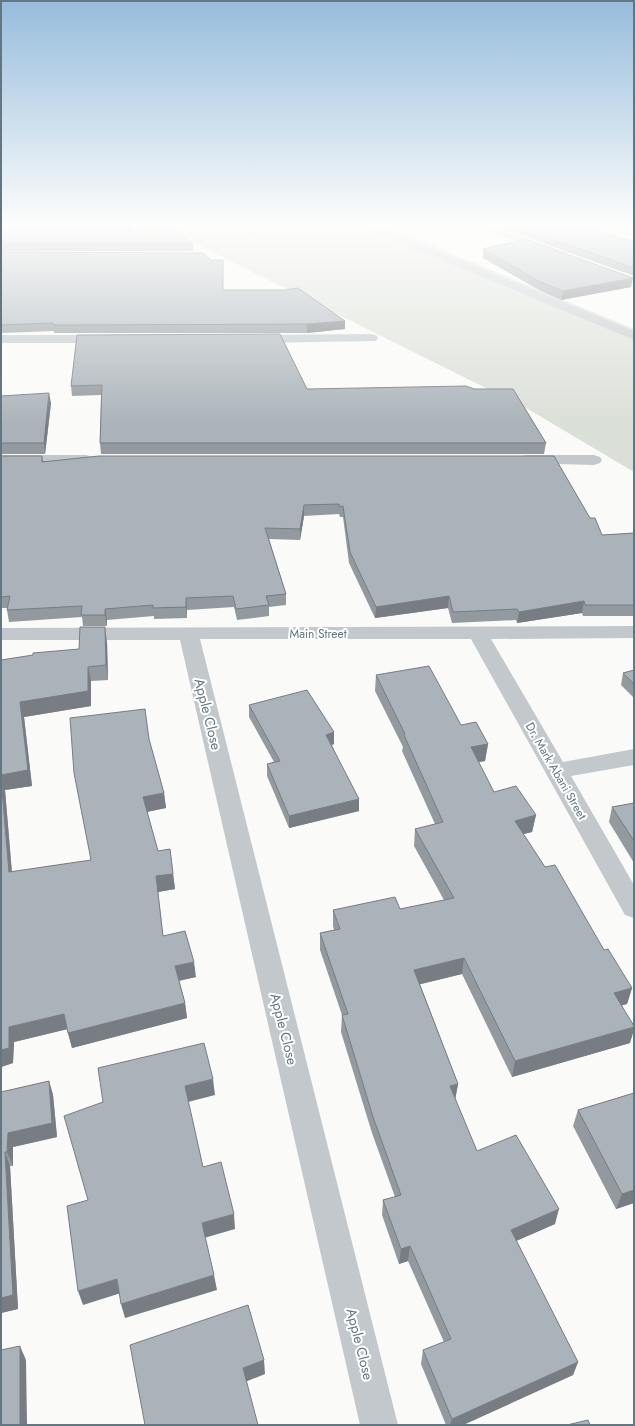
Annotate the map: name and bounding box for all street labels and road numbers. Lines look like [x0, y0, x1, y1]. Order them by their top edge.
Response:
street label: Main Street [289, 625, 347, 643]
street label: Apple Close [189, 676, 227, 752]
street label: Dr. Mark Abani Street [521, 719, 591, 823]
street label: Apple Close [265, 991, 303, 1067]
street label: Apple Close [341, 1306, 379, 1382]

